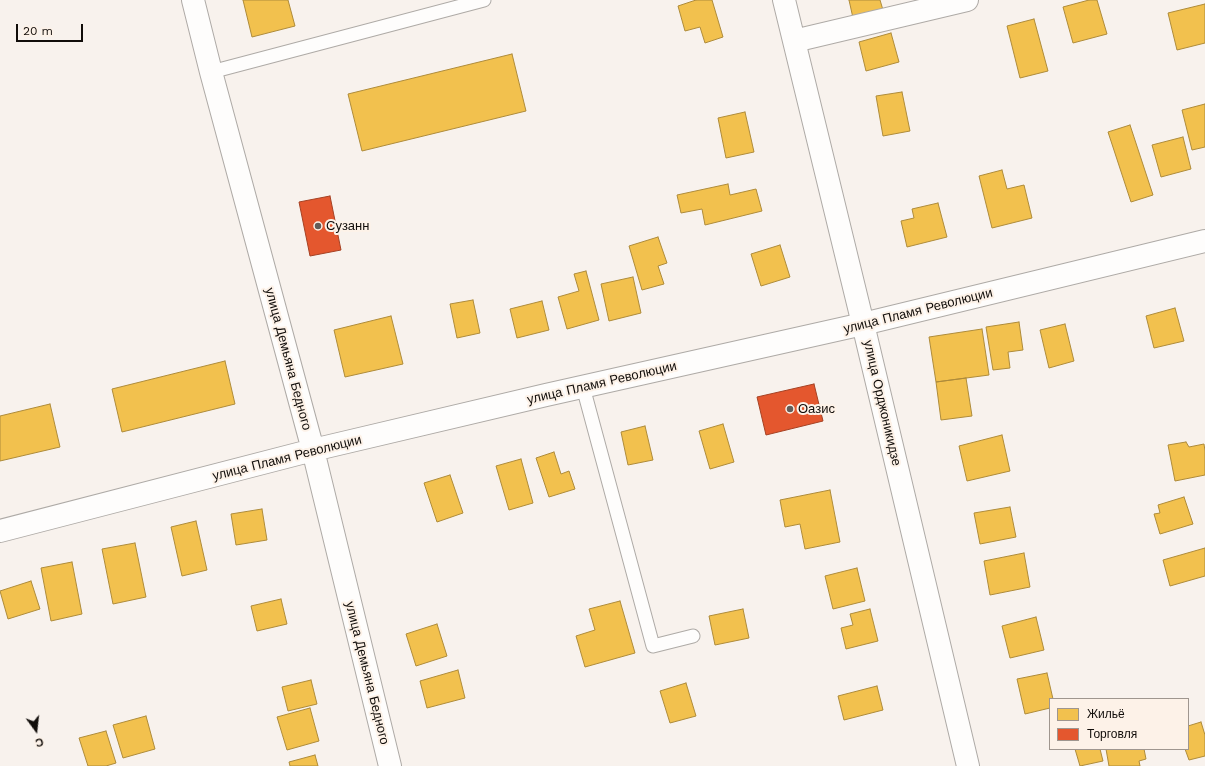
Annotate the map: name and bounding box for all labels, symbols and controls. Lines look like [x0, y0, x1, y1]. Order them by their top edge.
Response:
scale bar [18, 16, 85, 42]
text: 20 m [23, 24, 53, 38]
place label: Сузанн [326, 218, 369, 234]
marker: Сузанн [313, 221, 323, 231]
street label: улица Пламя Революции [842, 285, 994, 337]
street label: улица Демьяна Бедного [261, 286, 315, 432]
street label: улица Орджоникидзе [860, 339, 904, 467]
street label: улица Пламя Революции [526, 358, 678, 408]
place label: Оазис [798, 401, 835, 417]
marker: Оазис [785, 404, 795, 414]
street label: улица Пламя Революции [211, 432, 363, 484]
street label: улица Демьяна Бедного [342, 600, 392, 746]
legend [1049, 698, 1189, 750]
text: Жильё [1087, 707, 1125, 721]
north arrow [16, 710, 56, 750]
text: Торговля [1087, 727, 1137, 741]
text: С [34, 735, 45, 749]

